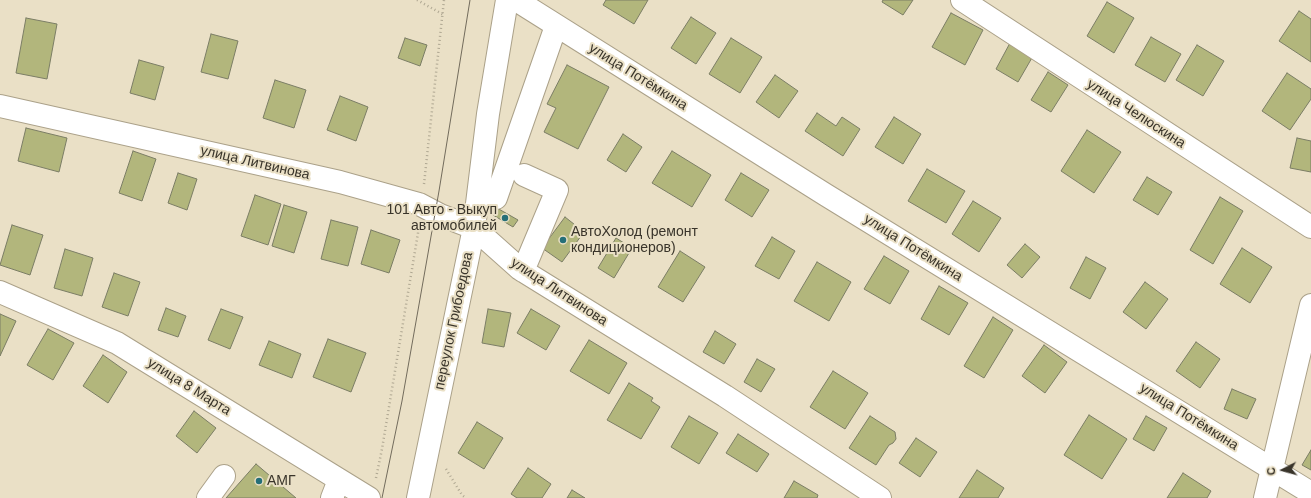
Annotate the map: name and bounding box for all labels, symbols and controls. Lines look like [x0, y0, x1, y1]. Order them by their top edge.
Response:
street label: улица Потёмкина [586, 40, 690, 114]
street label: улица Челюскина [1084, 76, 1188, 152]
street label: улица Литвинова [199, 142, 311, 184]
place label: 101 Авто - Выкуп автомобилей [387, 202, 497, 234]
street label: улица Потёмкина [861, 211, 965, 285]
marker: 101 Авто - Выкуп автомобилей [500, 213, 510, 223]
place label: АвтоХолод (ремонт кондиционеров) [571, 224, 698, 256]
marker: АвтоХолод (ремонт кондиционеров) [558, 235, 568, 245]
street label: переулок Грибоедова [431, 251, 477, 391]
street label: улица Литвинова [508, 255, 610, 329]
street label: улица 8 Марта [144, 355, 234, 419]
street label: улица Потёмкина [1137, 380, 1241, 454]
north arrow [1263, 450, 1303, 490]
text: С [1265, 467, 1277, 476]
place label: АМГ [267, 473, 296, 489]
marker: АМГ [254, 476, 264, 486]

